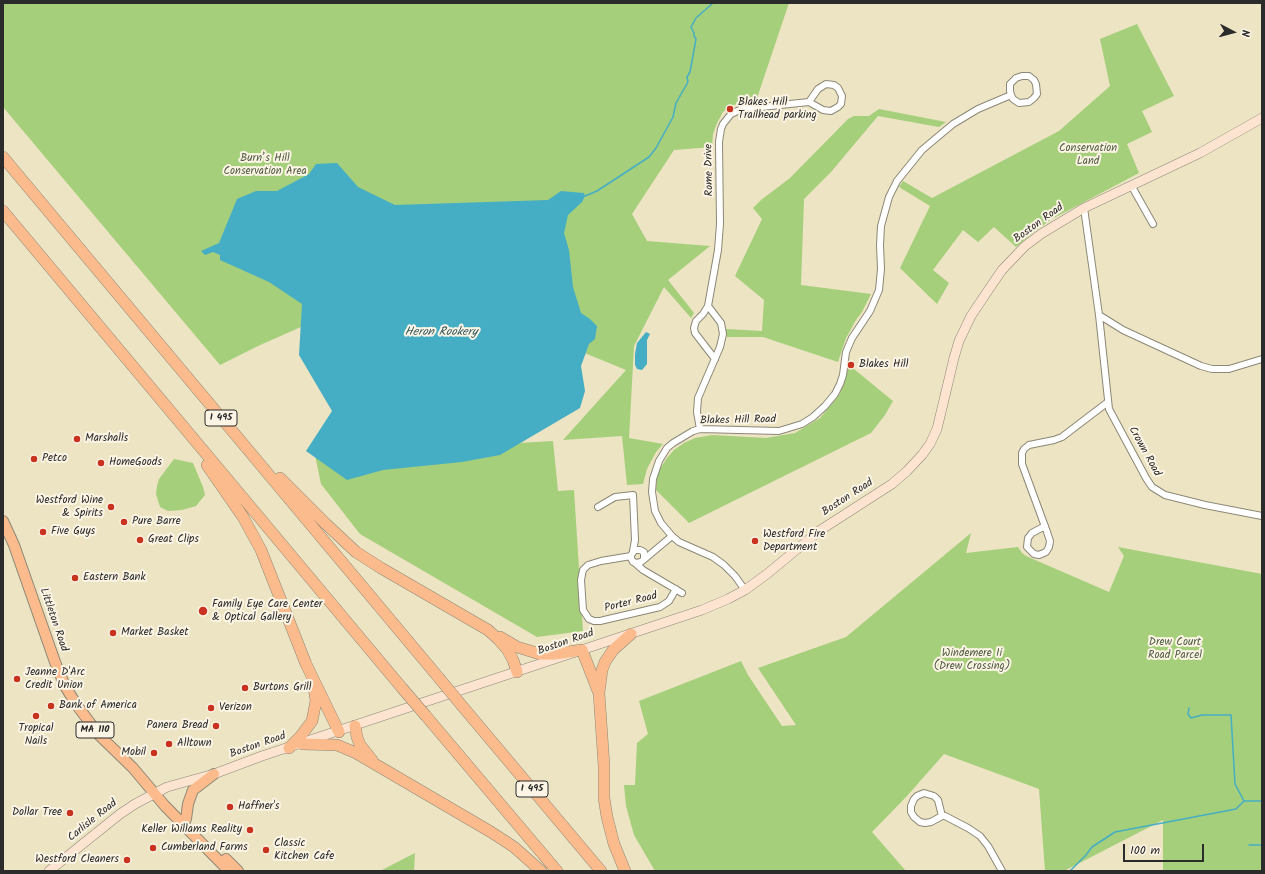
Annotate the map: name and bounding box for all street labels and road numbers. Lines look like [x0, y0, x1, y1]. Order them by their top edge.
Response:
street label: Rome Drive [703, 144, 717, 196]
street label: Boston Road [1012, 202, 1066, 246]
road number: I 495 [205, 410, 237, 426]
street label: Blakes Hill Road [700, 414, 776, 428]
street label: Crown Road [1125, 425, 1163, 479]
street label: Boston Road [820, 477, 876, 519]
street label: Littleton Road [36, 586, 70, 654]
street label: Porter Road [603, 590, 659, 616]
street label: Boston Road [536, 627, 596, 659]
road number: MA 110 [76, 722, 114, 738]
street label: Boston Road [228, 730, 288, 762]
road number: I 495 [516, 781, 548, 797]
street label: Carlisle Road [66, 797, 120, 845]

